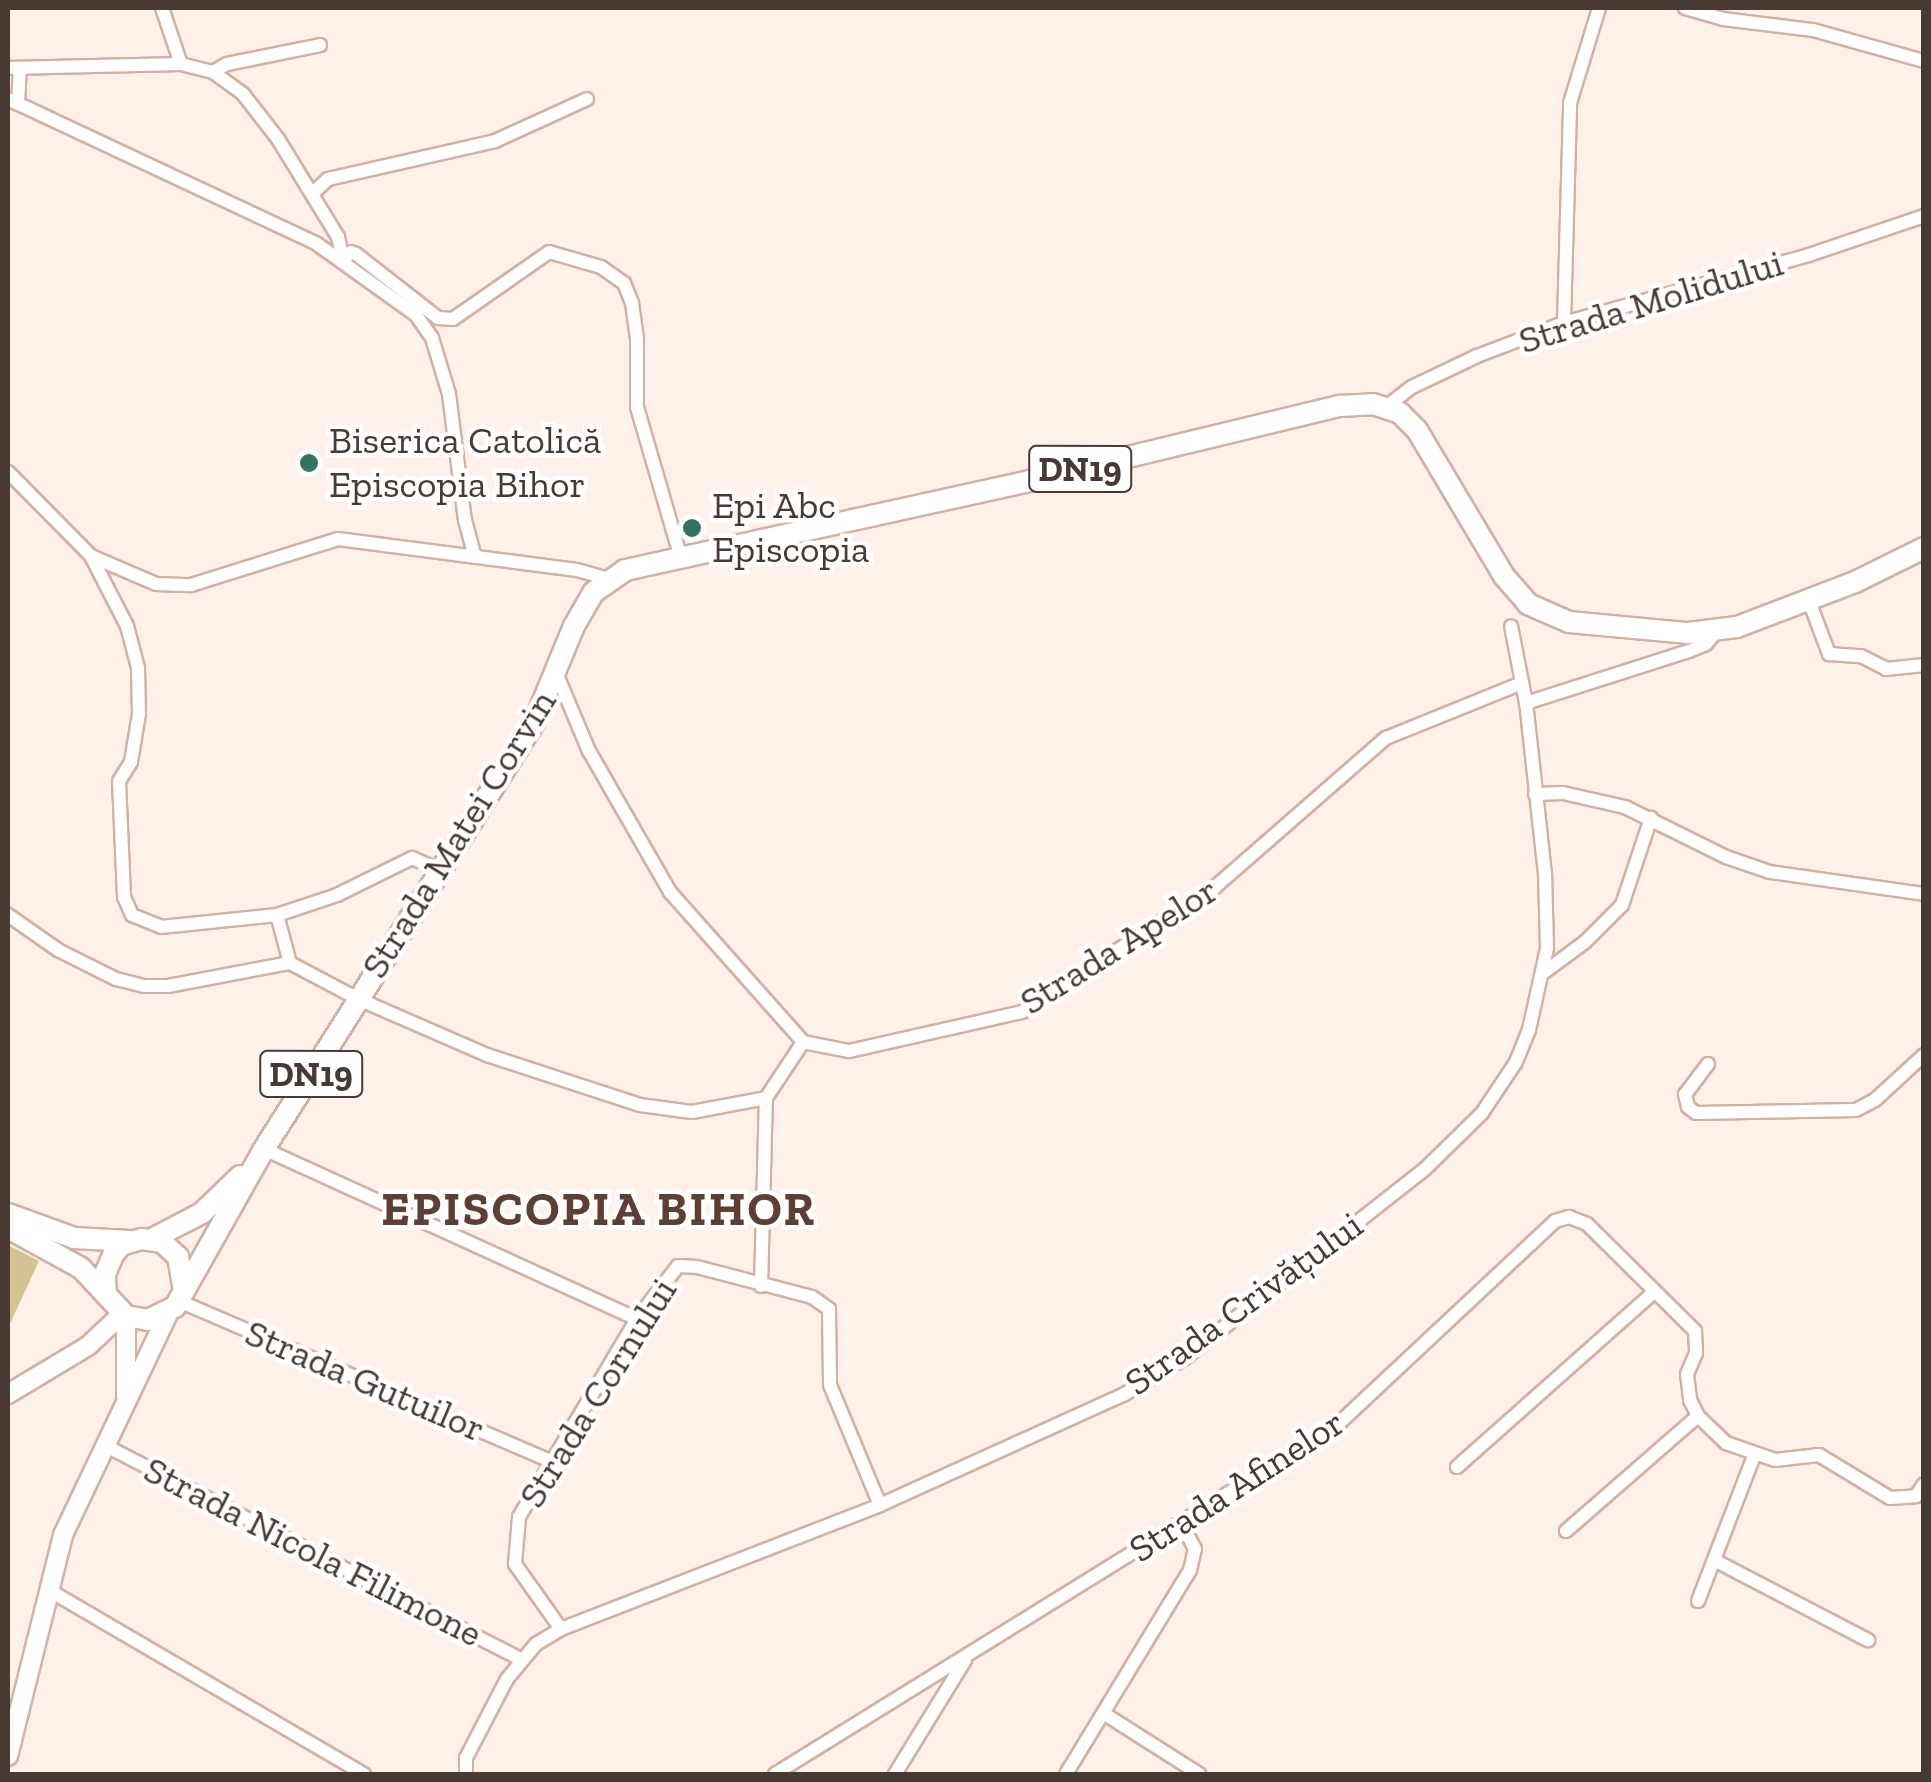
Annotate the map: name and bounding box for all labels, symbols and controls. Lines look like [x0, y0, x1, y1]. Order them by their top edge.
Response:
street label: Strada Molidului [1513, 240, 1789, 364]
place label: Biserica Catolică Episcopia Bihor [329, 418, 601, 508]
road number: DN19 [1028, 439, 1132, 499]
marker: Biserica Catolică Episcopia Bihor [298, 452, 320, 474]
place label: Epi Abc Episcopia [712, 483, 869, 572]
marker: Epi Abc Episcopia [681, 517, 703, 539]
street label: Strada Matei Corvin [352, 682, 566, 986]
street label: Strada Apelor [1011, 867, 1227, 1025]
road number: DN19 [258, 1044, 364, 1104]
district label: EPISCOPIA BIHOR [381, 1180, 817, 1238]
street label: Strada Crivățului [1116, 1203, 1372, 1405]
street label: Strada Cornului [509, 1270, 687, 1516]
street label: Strada Gutuilor [238, 1310, 492, 1452]
street label: Strada Afinelor [1121, 1399, 1353, 1573]
street label: Strada Nicola Filimone [136, 1447, 490, 1657]

